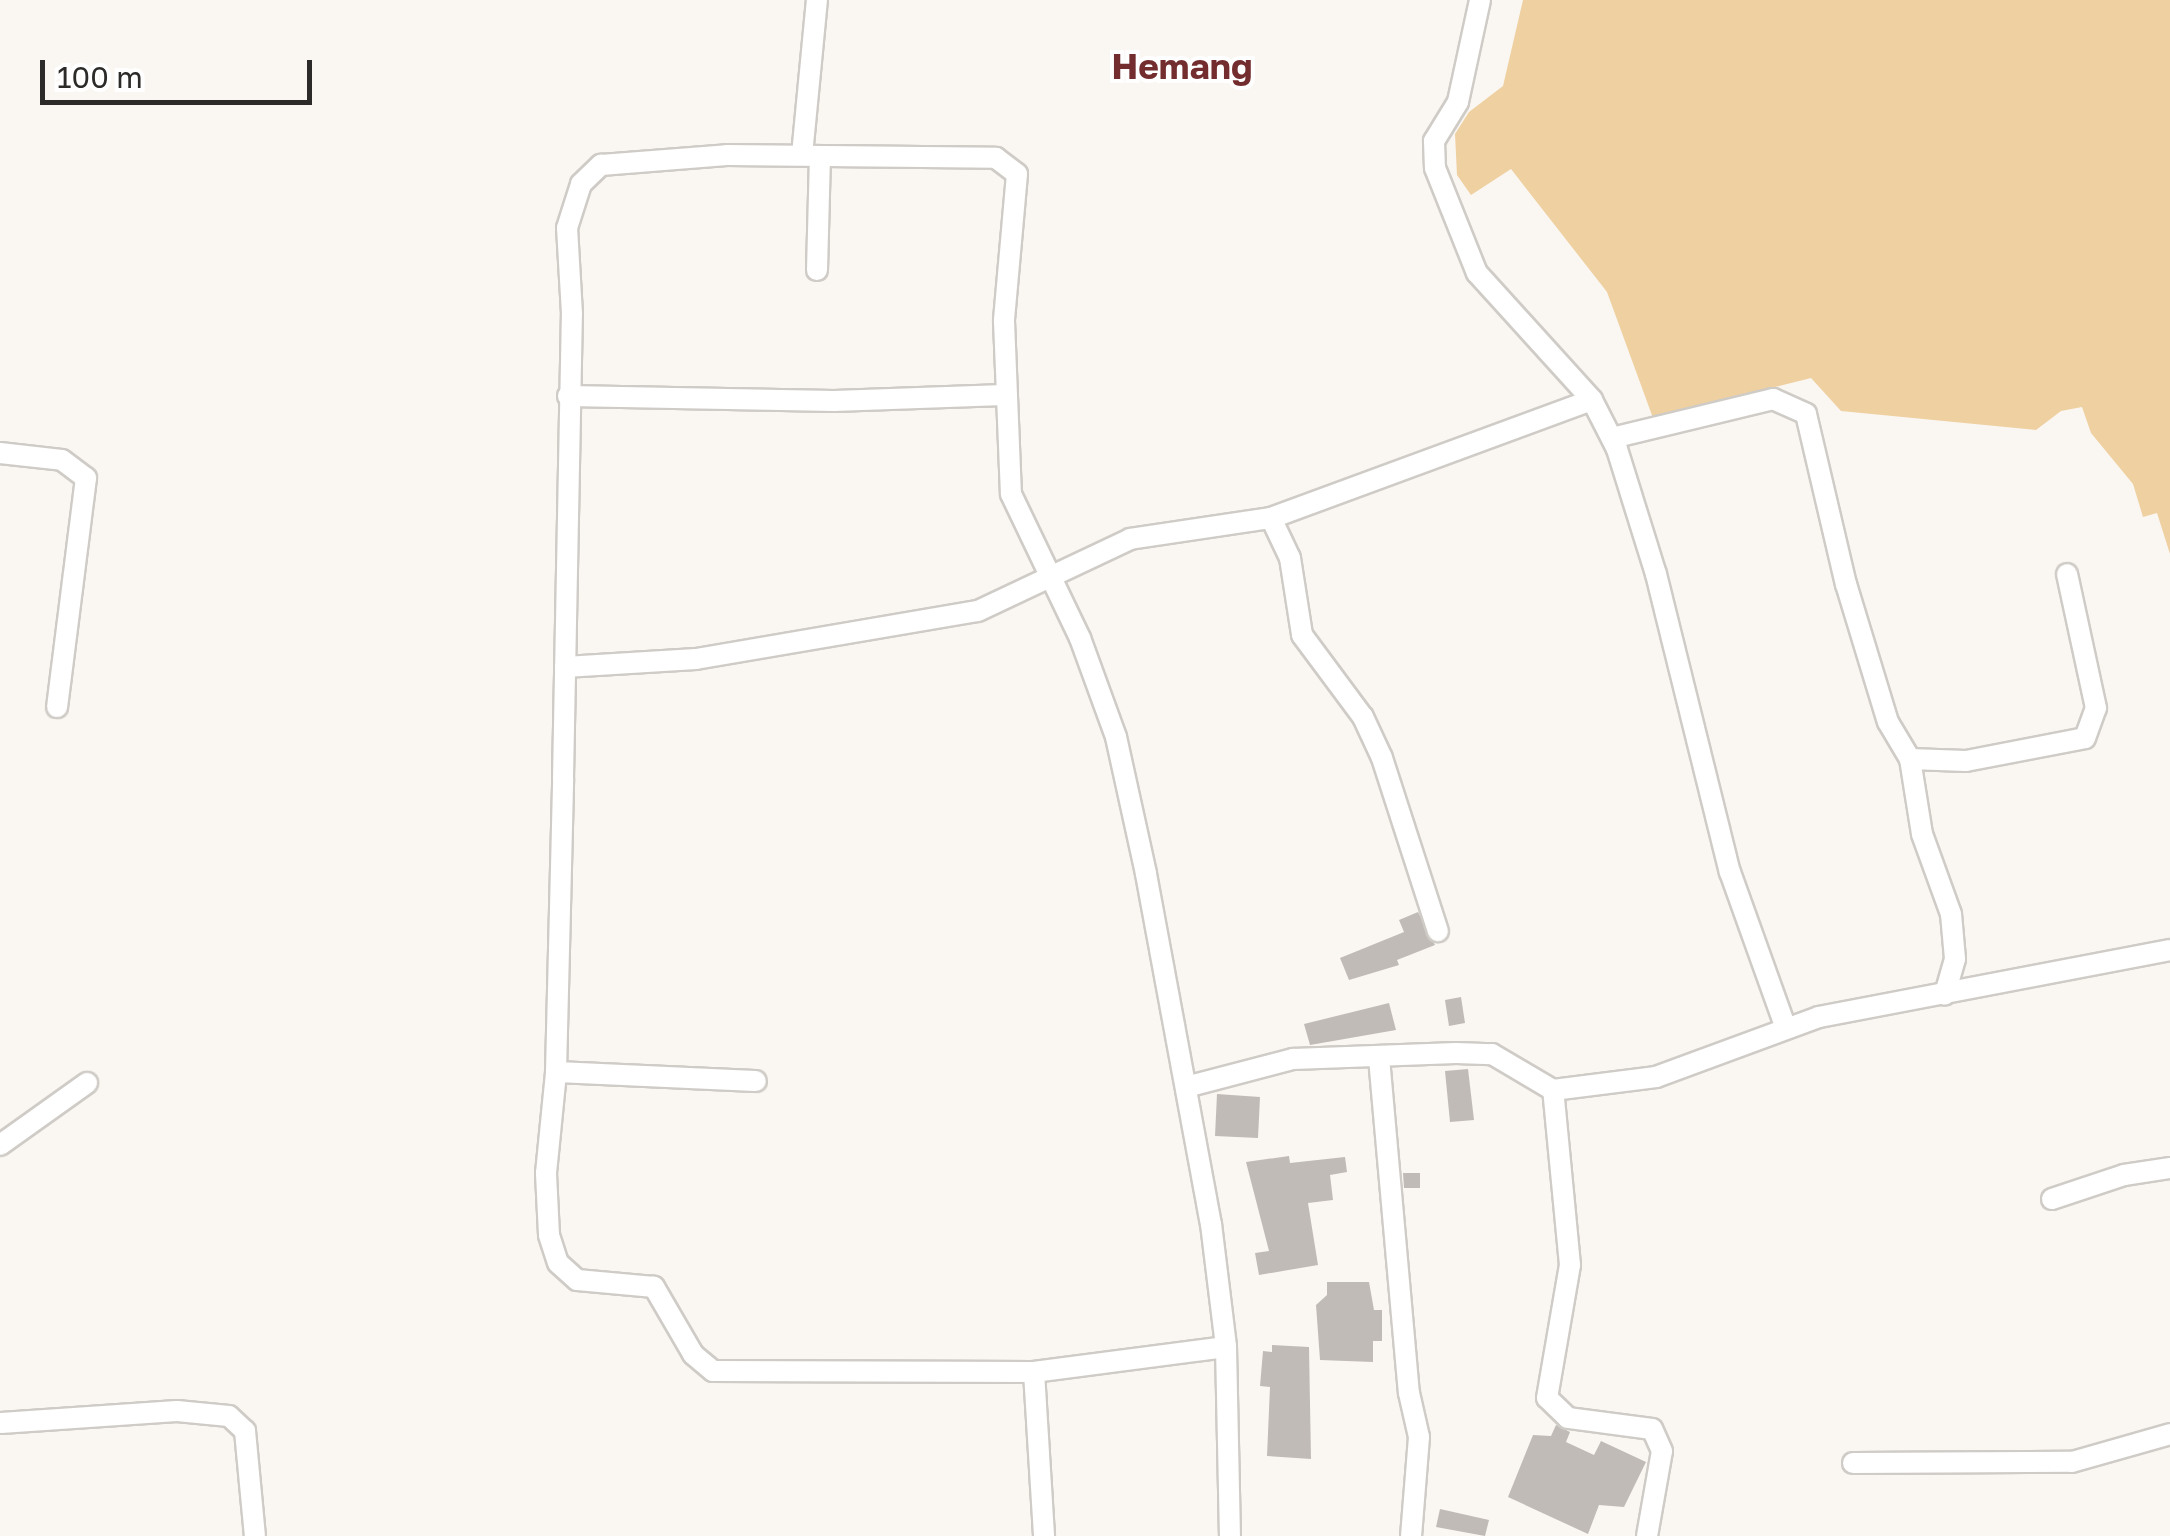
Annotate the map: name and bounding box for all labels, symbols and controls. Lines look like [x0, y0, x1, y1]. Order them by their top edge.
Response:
scale bar [45, 40, 318, 102]
district label: Hemang [1112, 45, 1252, 87]
text: 100 m [57, 59, 143, 95]

